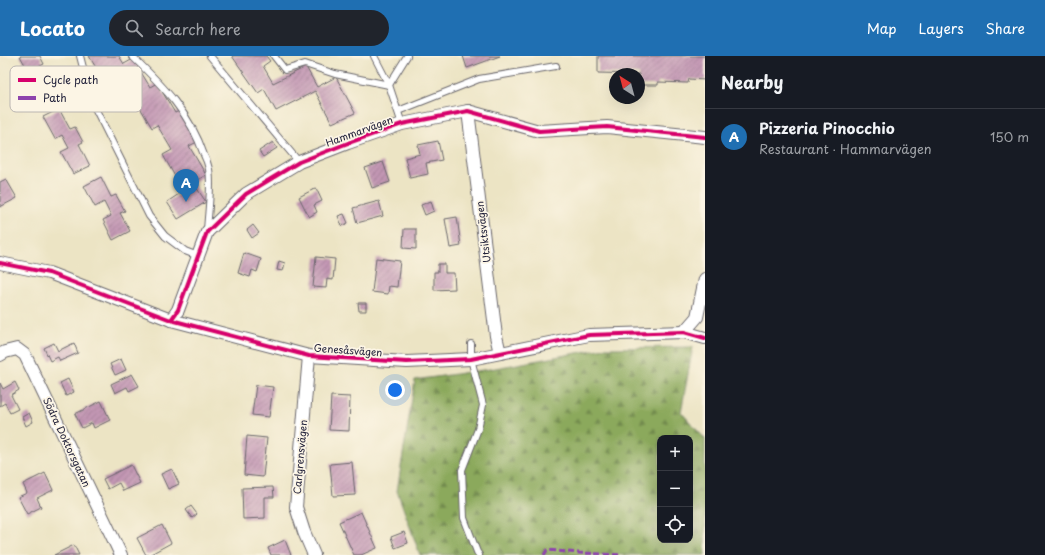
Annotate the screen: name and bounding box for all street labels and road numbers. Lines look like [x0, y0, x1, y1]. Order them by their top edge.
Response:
street label: Hammarvägen [323, 111, 395, 150]
street label: Utsiktsvägen [471, 200, 494, 264]
street label: Genesåsvägen [313, 340, 383, 359]
street label: Södra Doktorsgatan [40, 394, 95, 489]
street label: Carlgrensvägen [289, 419, 310, 495]

